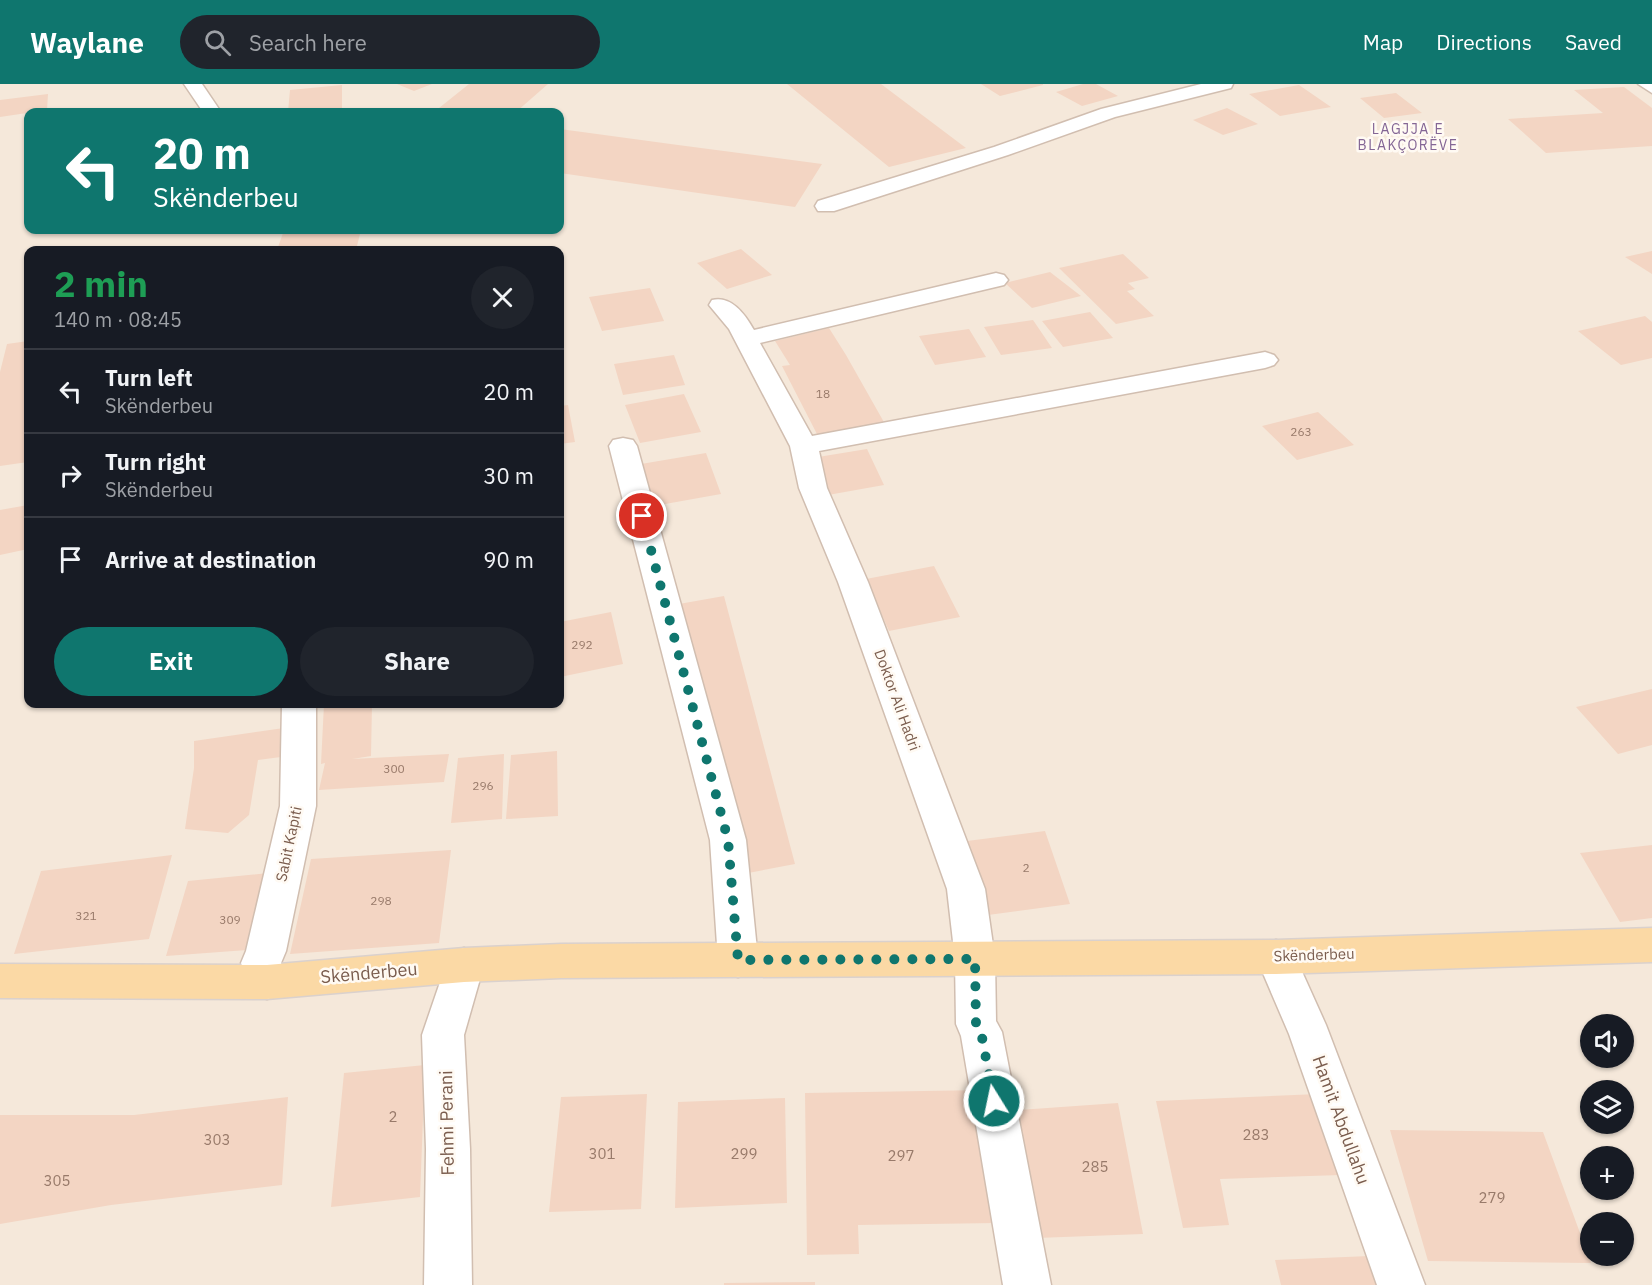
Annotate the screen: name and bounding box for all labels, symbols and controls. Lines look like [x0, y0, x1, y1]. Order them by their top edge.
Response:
search box [180, 15, 600, 69]
text: Waylane [30, 24, 144, 61]
icon: search [201, 26, 234, 59]
text: Search here [249, 28, 367, 57]
text: Map [1363, 28, 1403, 56]
text: Directions [1436, 28, 1532, 56]
text: Saved [1565, 28, 1622, 56]
district label: LAGJJA E BLAKÇORËVE [1357, 120, 1459, 154]
text: 20 m [153, 126, 251, 181]
icon: left [54, 132, 132, 210]
text: Skënderbeu [153, 179, 299, 214]
text: 2 min [54, 260, 148, 307]
button: close [471, 266, 534, 329]
text: 140 m · 08:45 [54, 306, 182, 333]
text: Turn left [105, 363, 193, 392]
icon: left [54, 375, 87, 408]
text: 20 m [483, 377, 534, 406]
house number: 18 [816, 386, 830, 401]
text: Skënderbeu [105, 392, 213, 419]
house number: 263 [1290, 424, 1312, 439]
text: Turn right [105, 447, 206, 476]
icon: right [54, 459, 87, 492]
text: 30 m [483, 461, 534, 490]
text: Skënderbeu [105, 476, 213, 503]
pin [616, 490, 667, 541]
icon: arrive [625, 499, 658, 532]
icon: arrive [54, 543, 87, 576]
text: Arrive at destination [105, 545, 316, 574]
text: 90 m [483, 545, 534, 574]
button: Exit [54, 627, 288, 696]
button: Share [300, 627, 534, 696]
house number: 292 [571, 637, 593, 652]
street label: Doktor Ali Hadri [870, 647, 925, 753]
house number: 300 [383, 761, 405, 776]
house number: 296 [472, 778, 494, 793]
street label: Sabit Kapiti [271, 804, 306, 883]
house number: 2 [1022, 860, 1030, 875]
house number: 298 [370, 893, 392, 908]
house number: 321 [75, 908, 97, 923]
house number: 309 [219, 912, 241, 927]
street label: Skënderbeu [1273, 944, 1355, 965]
street label: Skënderbeu [320, 957, 418, 988]
map controls [1580, 1014, 1634, 1266]
button: sound [1580, 1014, 1634, 1068]
street label: Hamit Abdullahu [1307, 1052, 1375, 1187]
position arrow [962, 1069, 1026, 1133]
street label: Fehmi Perani [434, 1070, 459, 1176]
button: layers [1580, 1080, 1634, 1134]
house number: 2 [388, 1107, 398, 1126]
house number: 283 [1242, 1125, 1270, 1144]
house number: 303 [203, 1130, 231, 1149]
house number: 301 [588, 1144, 616, 1163]
house number: 299 [730, 1144, 758, 1163]
house number: 297 [887, 1146, 915, 1165]
button: + [1580, 1146, 1634, 1200]
house number: 285 [1081, 1157, 1109, 1176]
house number: 305 [43, 1171, 71, 1190]
house number: 279 [1478, 1188, 1506, 1207]
button: − [1580, 1212, 1634, 1266]

